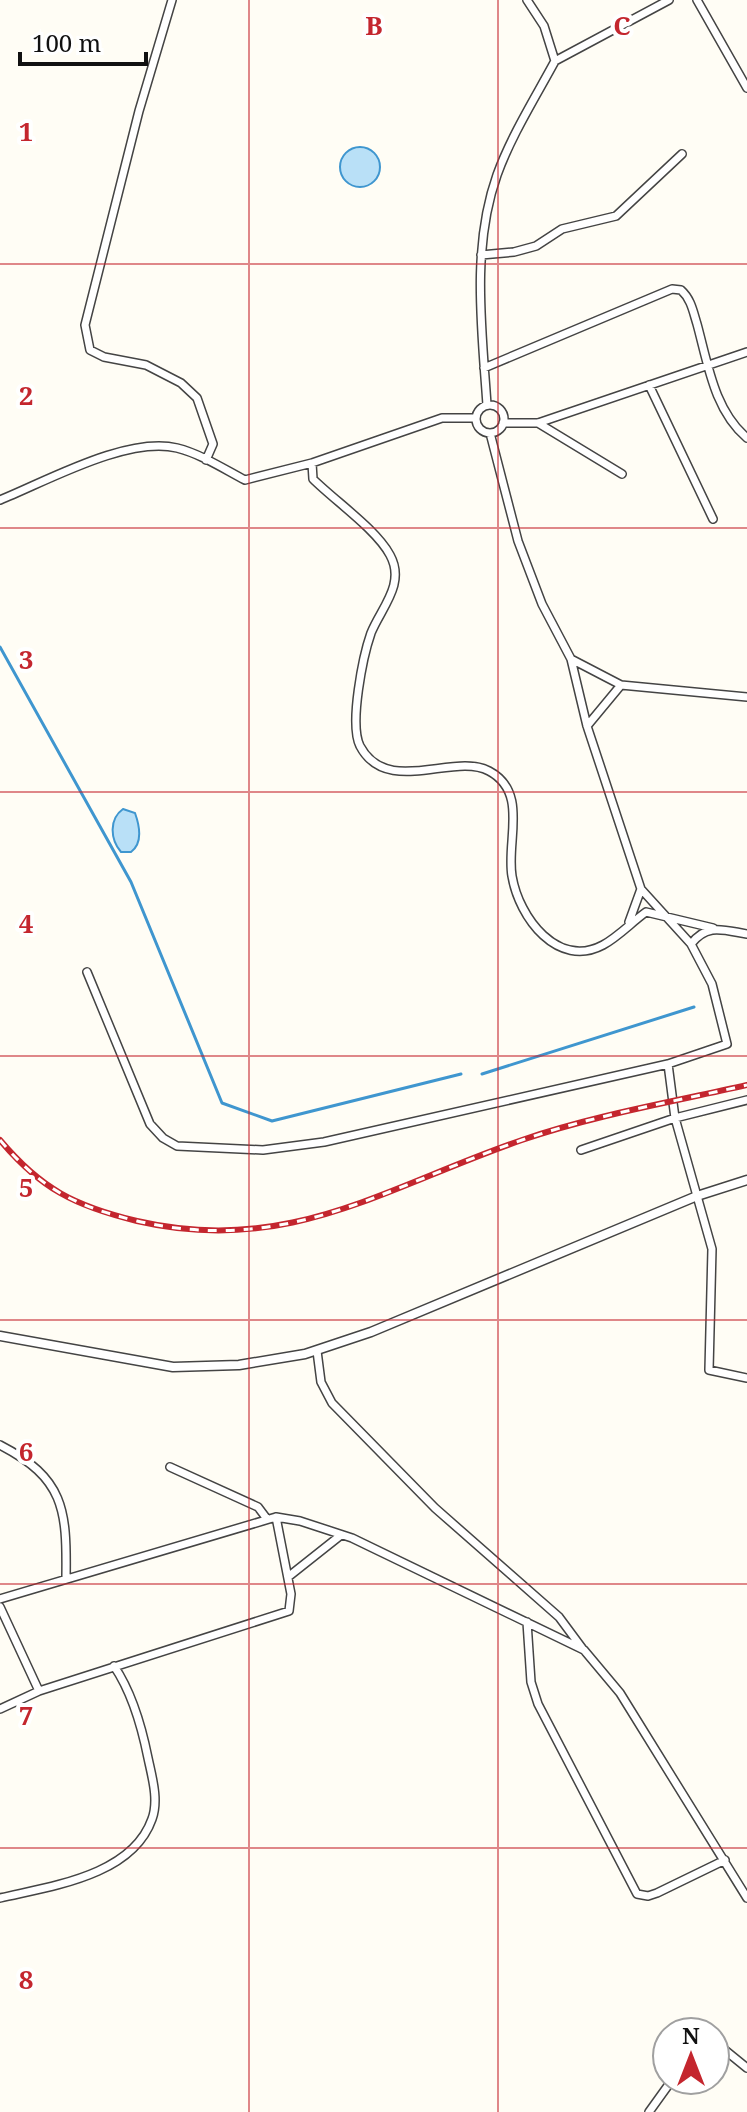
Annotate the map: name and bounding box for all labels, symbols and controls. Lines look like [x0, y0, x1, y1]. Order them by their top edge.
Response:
text: B [365, 7, 383, 43]
text: C [613, 7, 631, 43]
scale bar [20, 16, 146, 66]
text: 100 m [32, 26, 101, 59]
text: 1 [19, 113, 33, 149]
text: 2 [19, 377, 33, 413]
text: 3 [19, 641, 33, 677]
text: 4 [19, 905, 34, 941]
text: 5 [19, 1169, 33, 1205]
text: 6 [19, 1433, 33, 1469]
text: 7 [19, 1697, 33, 1733]
text: 8 [19, 1961, 33, 1997]
north arrow [651, 2016, 731, 2096]
text: N [682, 2020, 700, 2050]

